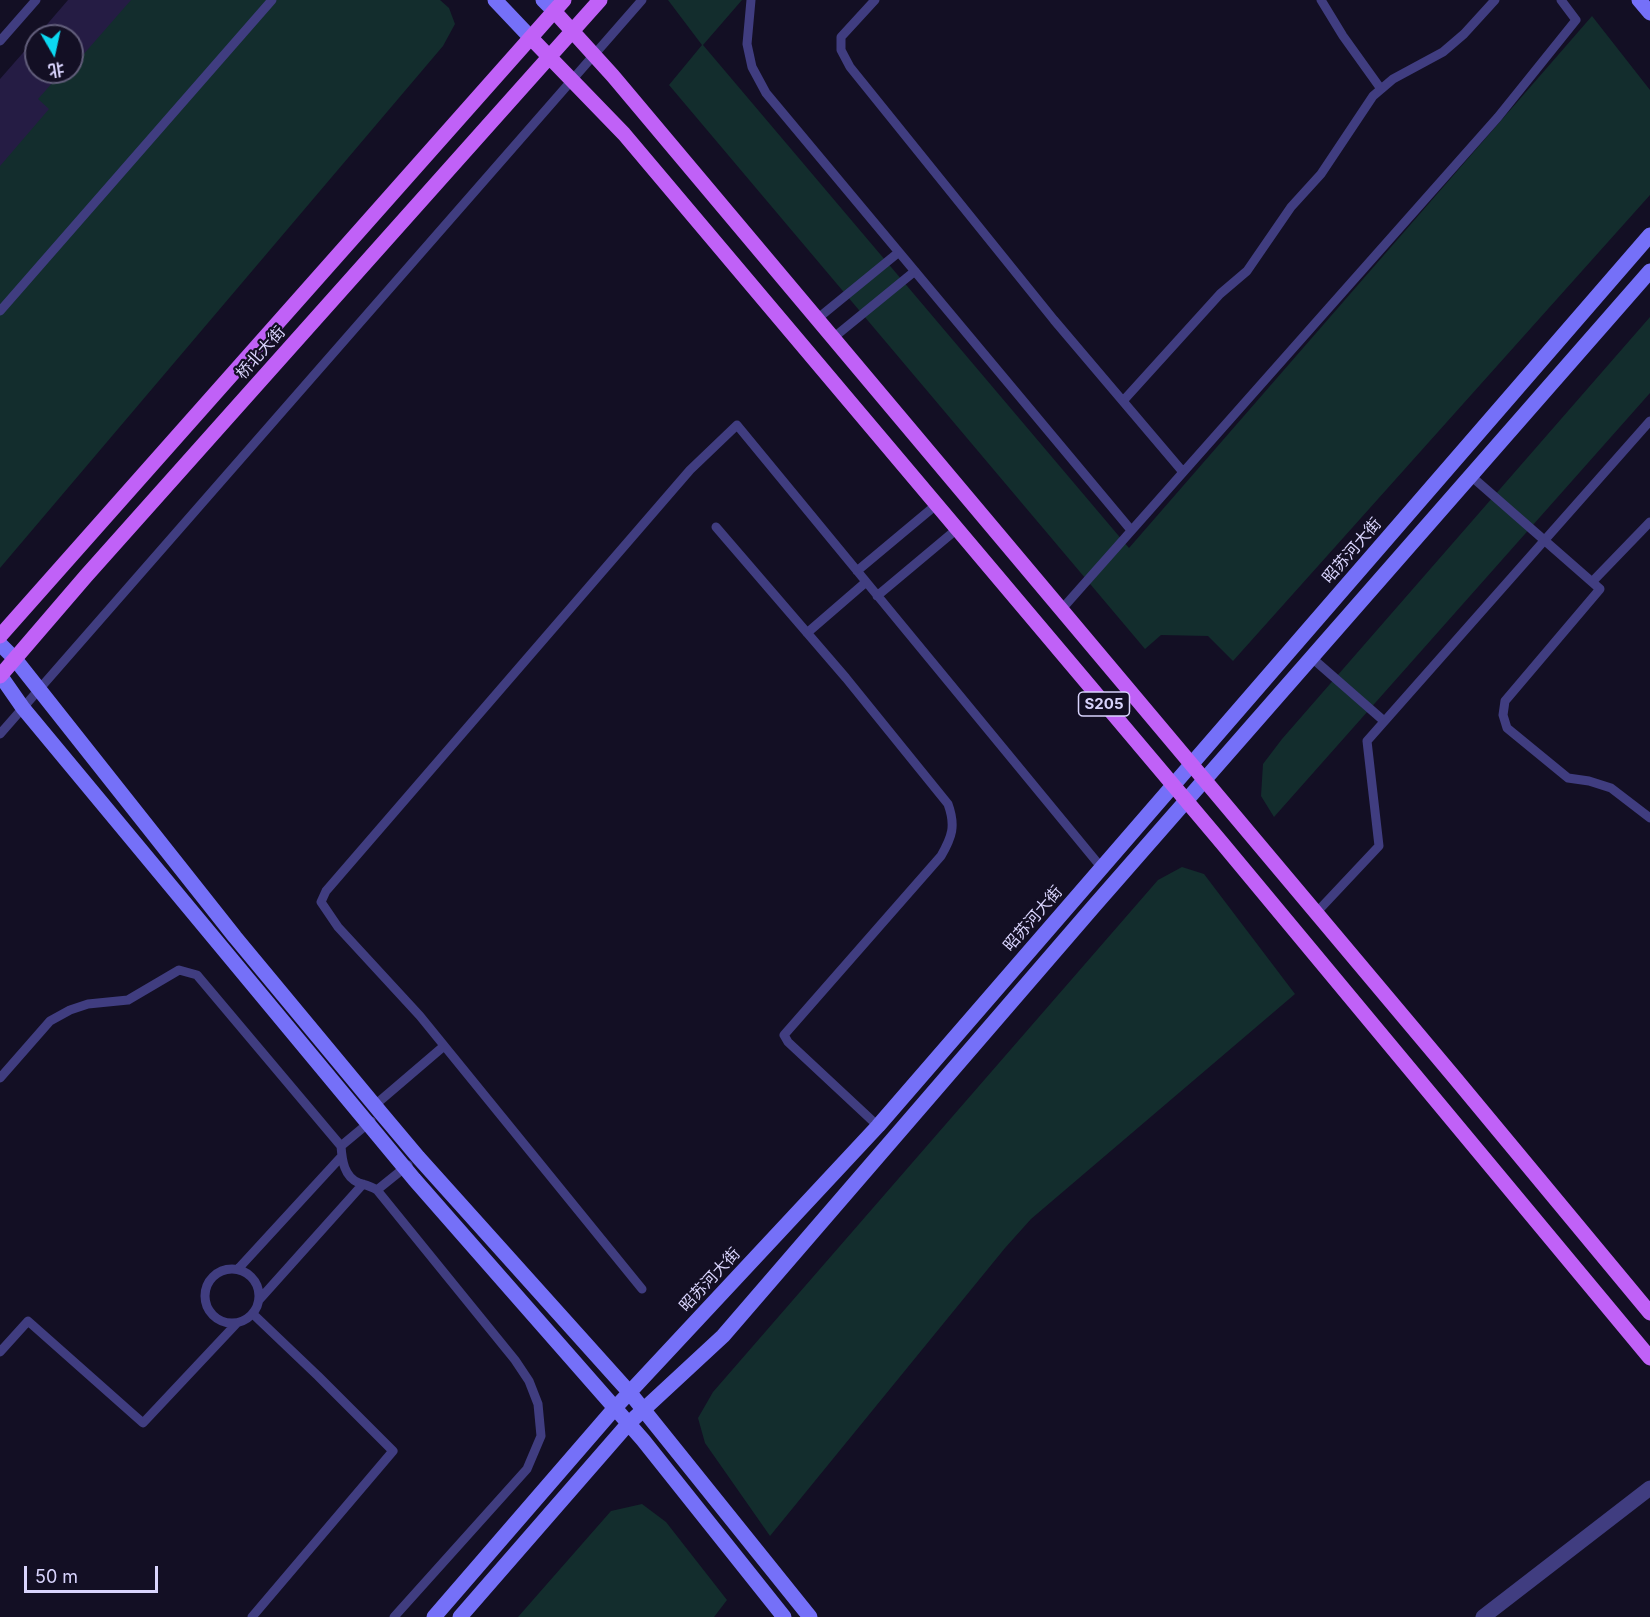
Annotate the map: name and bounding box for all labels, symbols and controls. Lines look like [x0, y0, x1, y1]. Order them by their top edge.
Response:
north arrow [24, 24, 84, 84]
text: 北 [47, 59, 66, 81]
street label: 桥北大街 [232, 323, 290, 383]
street label: 昭苏河大街 [1319, 515, 1385, 587]
road number: S205 [1078, 692, 1130, 716]
street label: 昭苏河大街 [1000, 883, 1066, 955]
street label: 昭苏河大街 [676, 1244, 744, 1316]
scale bar [27, 1554, 160, 1592]
text: 50 m [35, 1566, 78, 1587]

